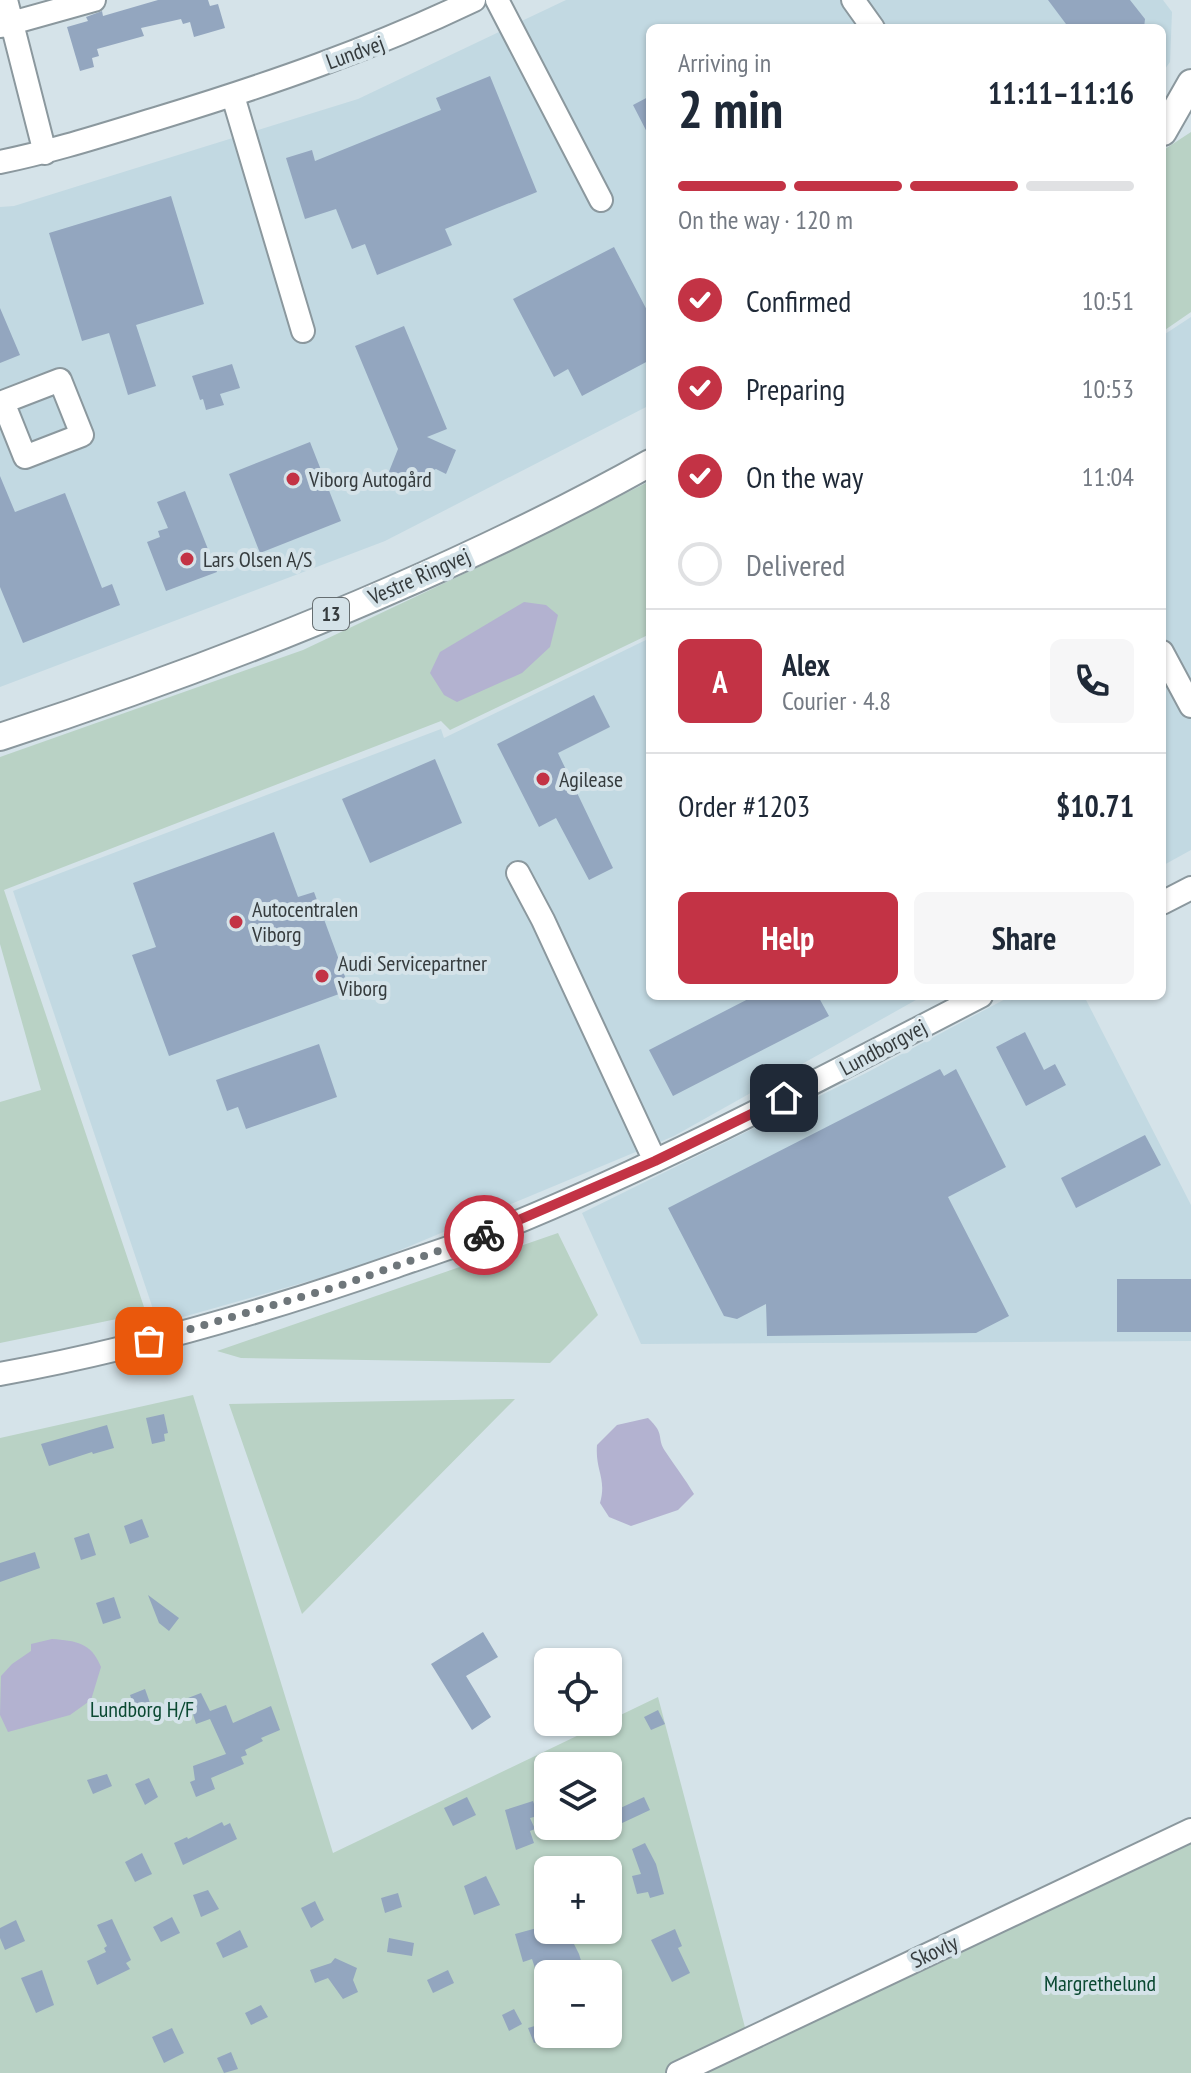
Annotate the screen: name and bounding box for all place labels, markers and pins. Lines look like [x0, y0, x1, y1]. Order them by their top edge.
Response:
place label: Viborg Autogård [308, 465, 432, 493]
marker: Viborg Autogård [284, 470, 302, 488]
place label: Lars Olsen A/S [203, 545, 313, 573]
marker: Lars Olsen A/S [178, 550, 196, 568]
place label: Agilease [559, 765, 623, 793]
marker: Agilease [534, 770, 552, 788]
place label: Autocentralen Viborg [251, 895, 358, 948]
marker: Autocentralen Viborg [227, 913, 245, 931]
place label: Audi Servicepartner Viborg [337, 949, 487, 1002]
marker: Audi Servicepartner Viborg [313, 967, 331, 985]
pin [750, 1064, 818, 1132]
pin [115, 1307, 183, 1375]

